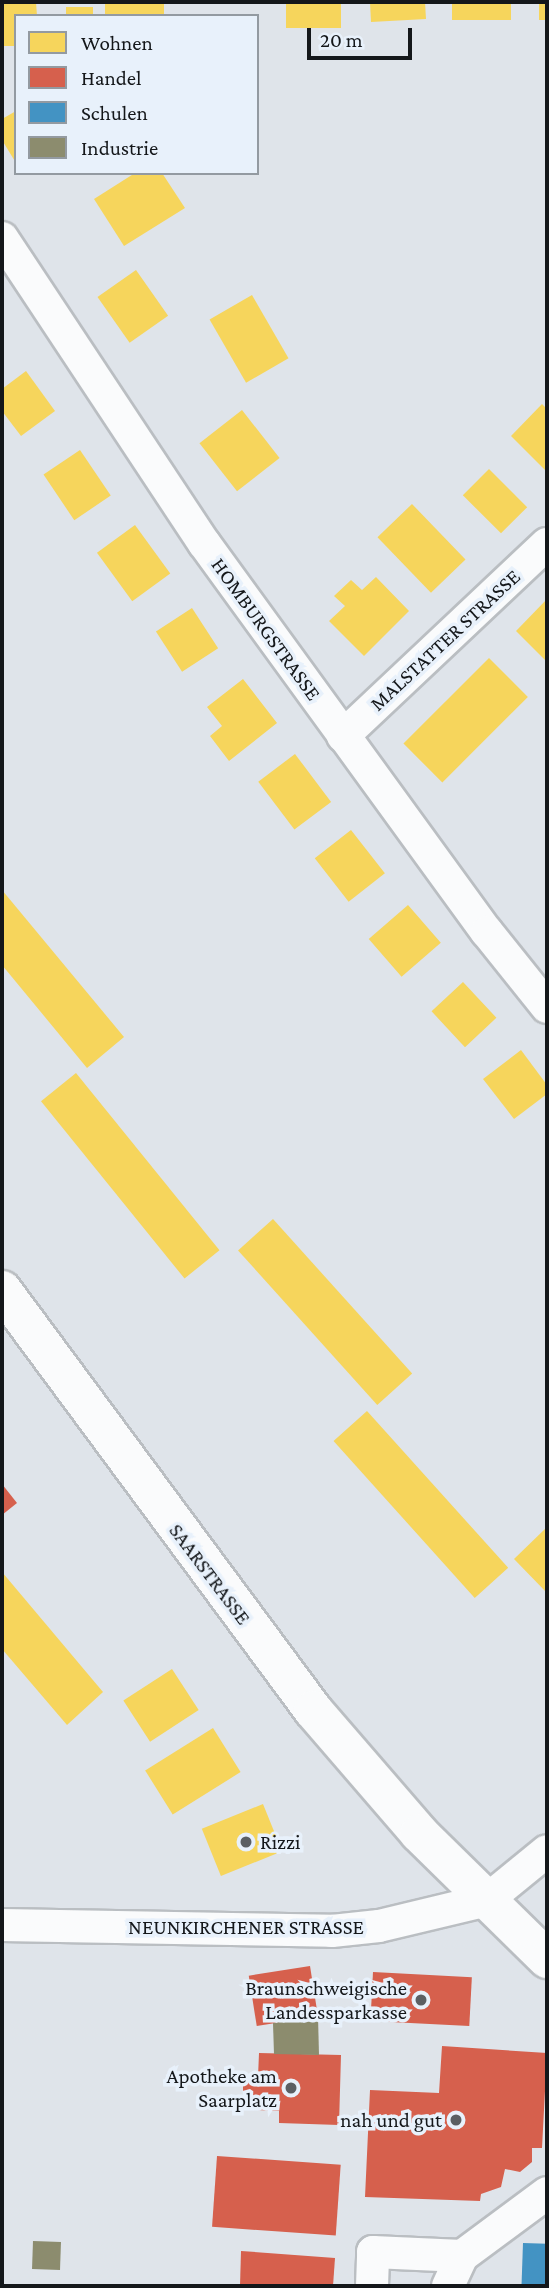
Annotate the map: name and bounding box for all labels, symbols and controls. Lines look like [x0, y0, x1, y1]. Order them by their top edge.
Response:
legend [14, 14, 259, 175]
scale bar [311, 14, 416, 58]
text: 20 m [320, 28, 363, 52]
text: Wohnen [81, 31, 153, 55]
text: Handel [81, 66, 142, 90]
text: Schulen [81, 101, 148, 125]
text: Industrie [81, 136, 158, 160]
street label: HOMBURGSTRASSE [206, 553, 326, 705]
street label: MALSTATTER STRASSE [365, 564, 525, 716]
street label: SAARSTRASSE [164, 1518, 256, 1630]
place label: Rizzi [260, 1829, 300, 1855]
marker: Rizzi [238, 1834, 254, 1850]
street label: NEUNKIRCHENER STRASSE [128, 1914, 364, 1940]
place label: Braunschweigische Landessparkasse [245, 1975, 407, 2025]
marker: Braunschweigische Landessparkasse [413, 1992, 429, 2008]
place label: Apotheke am Saarplatz [167, 2063, 277, 2113]
marker: Apotheke am Saarplatz [283, 2080, 299, 2096]
place label: nah und gut [340, 2107, 442, 2133]
marker: nah und gut [448, 2112, 464, 2128]

